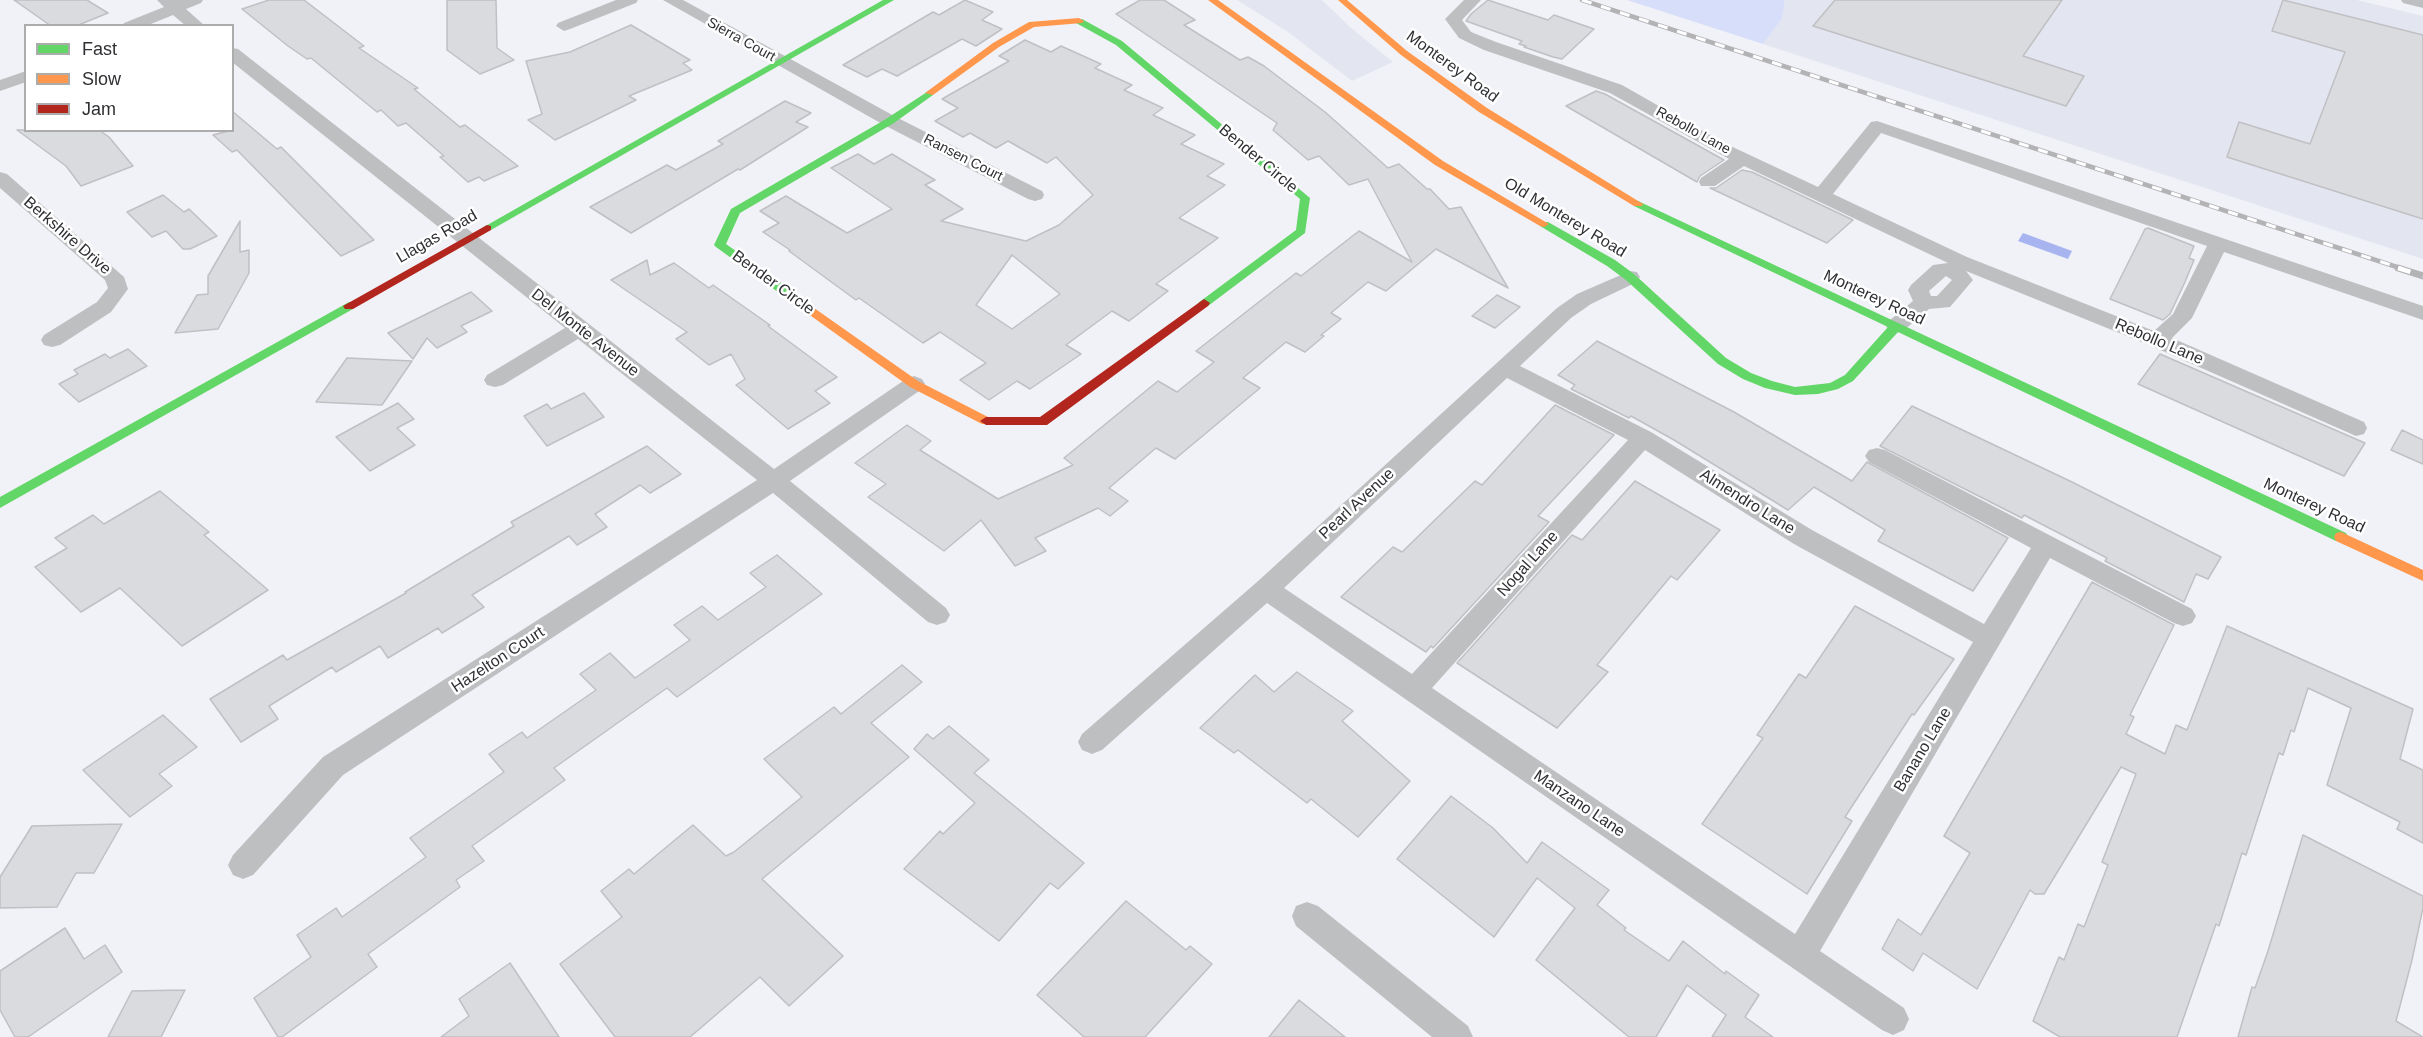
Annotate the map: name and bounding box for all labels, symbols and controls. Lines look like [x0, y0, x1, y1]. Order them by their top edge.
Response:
street label: Sierra Court [704, 14, 778, 66]
legend [24, 24, 234, 132]
street label: Monterey Road [1402, 27, 1502, 107]
text: Fast [82, 39, 117, 59]
text: Slow [82, 69, 121, 89]
text: Jam [82, 99, 116, 119]
street label: Rebollo Lane [1653, 104, 1733, 158]
street label: Bender Circle [1215, 120, 1301, 198]
street label: Ransen Court [921, 131, 1005, 185]
street label: Old Monterey Road [1501, 174, 1629, 262]
street label: Berkshire Drive [19, 193, 115, 279]
street label: Llagas Road [393, 206, 481, 268]
street label: Bender Circle [728, 247, 818, 319]
street label: Monterey Road [1820, 266, 1928, 330]
street label: Del Monte Avenue [527, 285, 643, 381]
street label: Rebollo Lane [2112, 315, 2206, 369]
street label: Pearl Avenue [1315, 464, 1399, 544]
street label: Almendro Lane [1696, 465, 1798, 539]
street label: Monterey Road [2260, 474, 2368, 538]
street label: Nogal Lane [1493, 527, 1563, 601]
street label: Hazelton Court [448, 623, 548, 697]
street label: Banano Lane [1890, 704, 1956, 796]
street label: Manzano Lane [1530, 766, 1628, 842]

